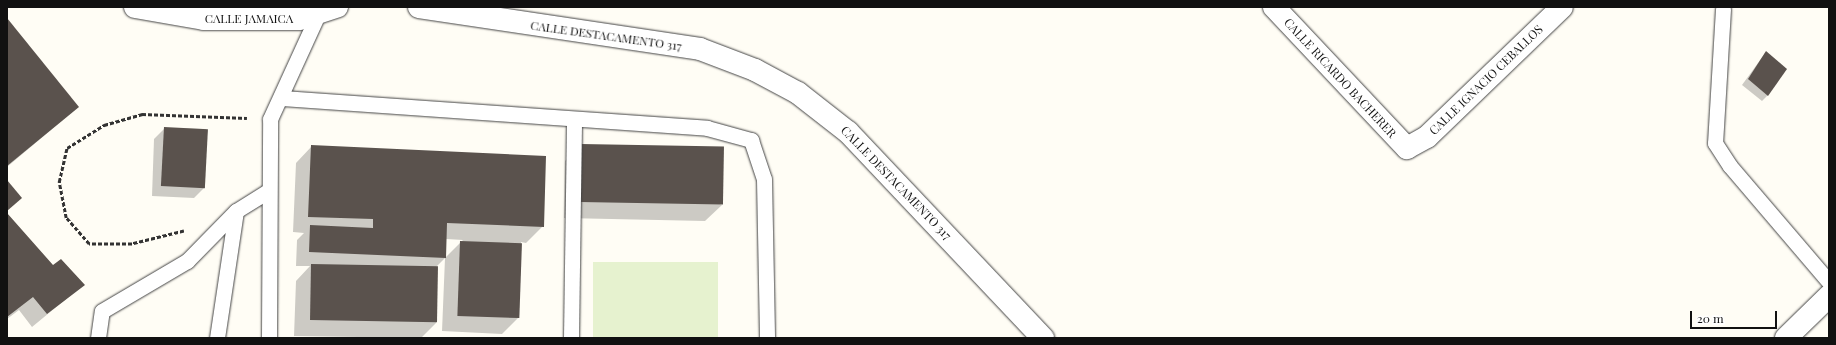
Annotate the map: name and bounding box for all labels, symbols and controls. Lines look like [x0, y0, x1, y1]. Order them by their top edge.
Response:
street label: CALLE JAMAICA [205, 12, 293, 26]
street label: CALLE RICARDO BACHERER [1281, 15, 1399, 141]
street label: CALLE DESTACAMENTO 317 [529, 18, 683, 54]
street label: CALLE IGNACIO CEBALLOS [1426, 22, 1546, 138]
street label: CALLE DESTACAMENTO 317 [838, 123, 954, 243]
scale bar [1692, 303, 1779, 329]
text: 20 m [1697, 310, 1724, 326]

